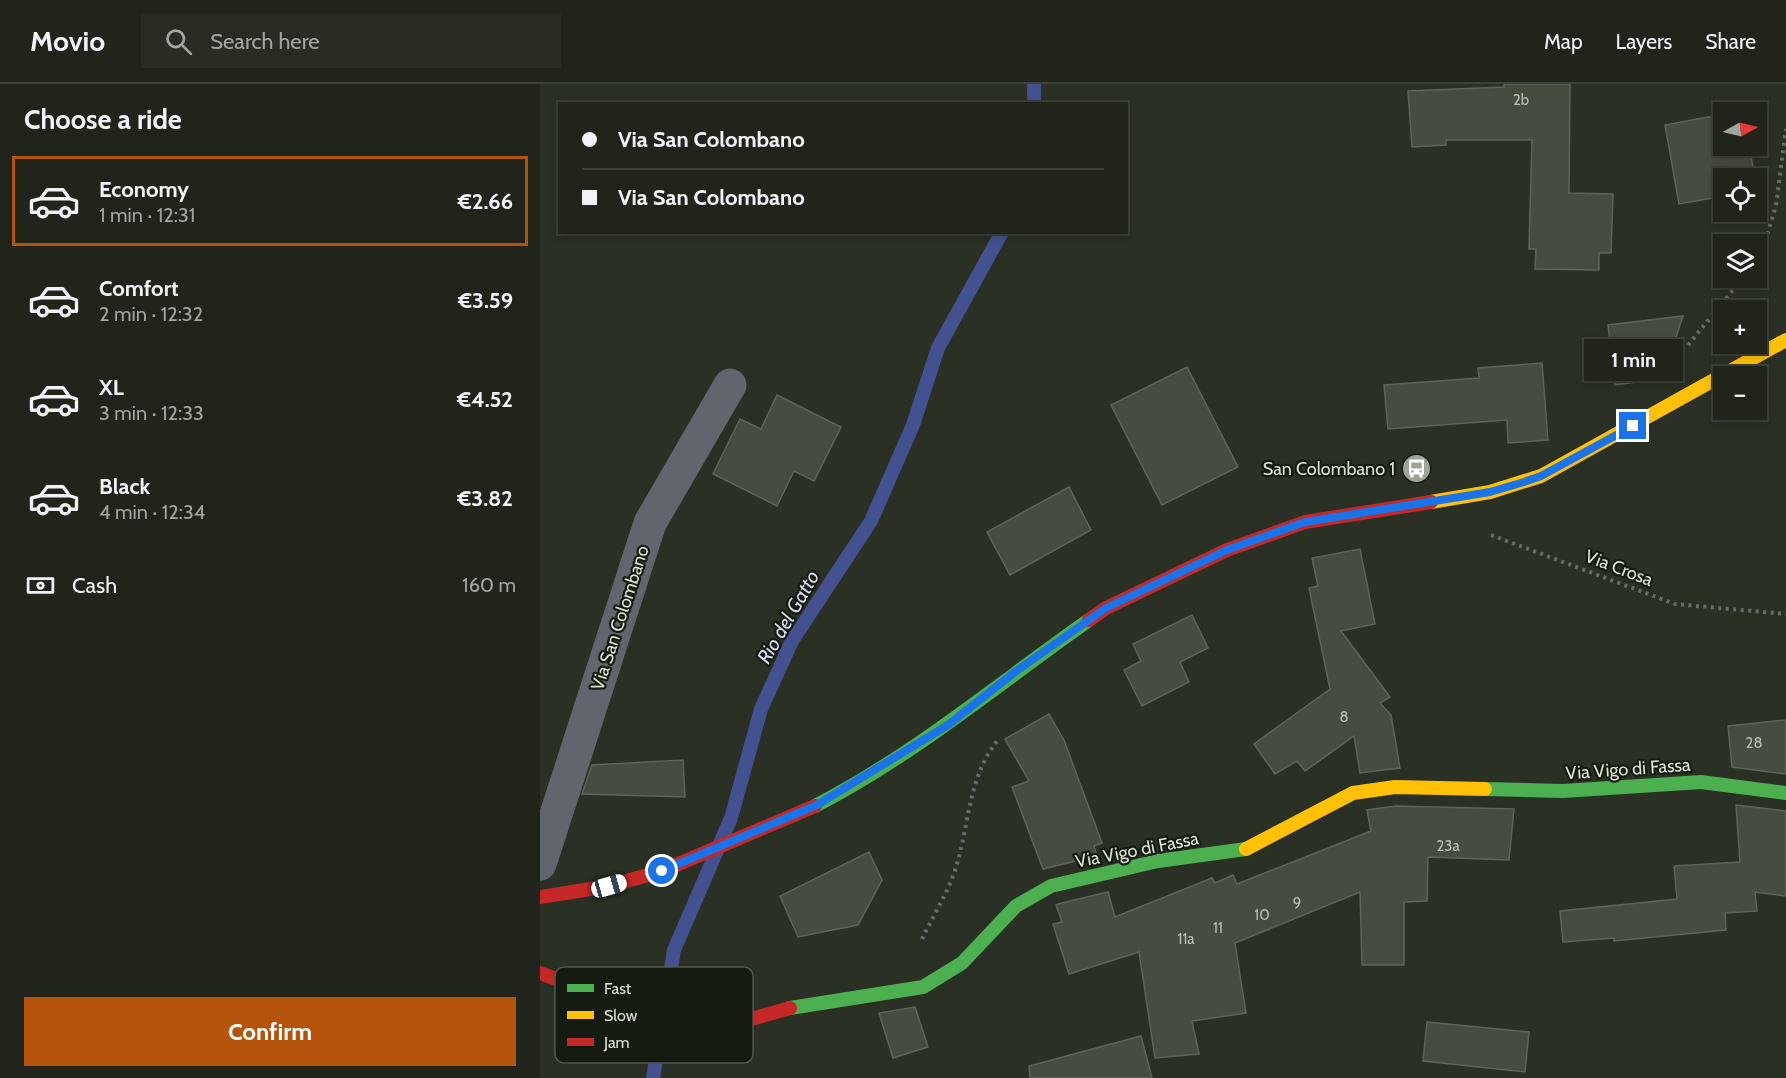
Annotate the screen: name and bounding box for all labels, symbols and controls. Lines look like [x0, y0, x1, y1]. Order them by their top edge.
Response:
search box [141, 14, 561, 68]
text: Movio [30, 24, 105, 58]
icon: search [162, 25, 195, 58]
text: Search here [210, 28, 320, 55]
text: Map [1544, 29, 1583, 54]
text: Layers [1616, 29, 1672, 54]
text: Share [1705, 29, 1756, 54]
house number: 2b [1513, 91, 1529, 109]
north arrow [1713, 102, 1767, 156]
map controls [1713, 102, 1767, 420]
text: Choose a ride [24, 103, 182, 136]
text: Via San Colombano [618, 126, 805, 153]
button: locate [1713, 168, 1767, 222]
icon: car [27, 174, 81, 228]
text: Economy [99, 176, 189, 203]
text: Via San Colombano [618, 184, 805, 211]
text: €2.66 [458, 188, 513, 215]
text: 1 min · 12:31 [99, 203, 195, 227]
button: layers [1713, 234, 1767, 288]
icon: car [27, 273, 81, 327]
text: Comfort [99, 275, 178, 302]
text: €3.59 [458, 287, 513, 314]
button: + [1713, 300, 1767, 354]
text: 2 min · 12:32 [99, 302, 203, 326]
callout: 1 min [1584, 339, 1682, 381]
text: 1 min [1611, 348, 1656, 372]
button: − [1713, 366, 1767, 420]
icon: car [27, 372, 81, 426]
text: XL [99, 374, 124, 401]
text: €4.52 [457, 386, 513, 413]
text: 3 min · 12:33 [99, 401, 204, 425]
route end [1619, 412, 1646, 439]
bus stop icon: San Colombano 1 [1400, 453, 1432, 485]
place label: San Colombano 1 [1263, 458, 1395, 480]
icon: car [27, 471, 81, 525]
text: Black [99, 473, 150, 500]
text: €3.82 [457, 485, 513, 512]
text: 4 min · 12:34 [99, 500, 205, 524]
street label: Via San Colombano [586, 543, 654, 693]
street label: Via Crosa [1582, 545, 1656, 591]
water label: Rio del Gatto [752, 566, 824, 668]
icon: cash [24, 569, 57, 602]
text: Cash [72, 572, 117, 599]
text: 160 m [462, 573, 516, 597]
house number: 8 [1339, 708, 1349, 726]
house number: 28 [1746, 734, 1762, 752]
street label: Via Vigo di Fassa [1565, 754, 1692, 784]
street label: Via Vigo di Fassa [1073, 827, 1201, 873]
house number: 23a [1436, 837, 1460, 855]
route start [648, 857, 675, 884]
car [589, 872, 629, 900]
house number: 9 [1293, 894, 1301, 912]
house number: 10 [1254, 906, 1270, 924]
house number: 11 [1213, 919, 1223, 937]
house number: 11a [1178, 930, 1195, 948]
legend [555, 967, 753, 1063]
text: Fast [604, 979, 632, 998]
button: Confirm [24, 997, 516, 1066]
text: Slow [604, 1006, 638, 1025]
text: Jam [603, 1033, 630, 1052]

